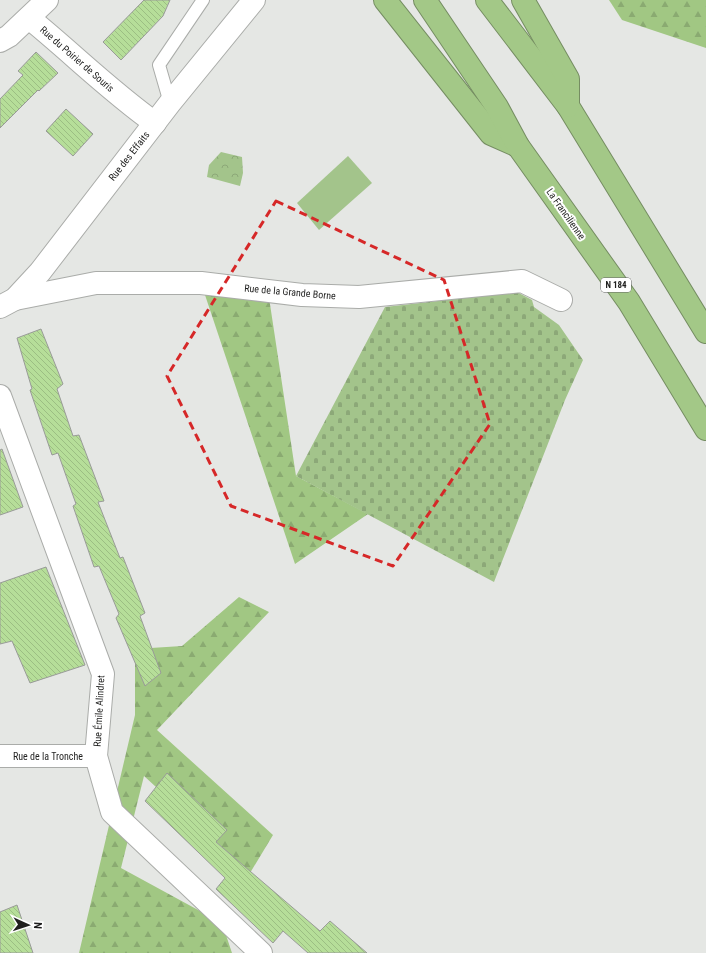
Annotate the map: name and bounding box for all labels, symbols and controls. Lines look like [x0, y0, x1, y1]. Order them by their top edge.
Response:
street label: Rue du Poirier de Souris [38, 24, 117, 94]
street label: Rue des Effaits [106, 129, 152, 183]
street label: La Francilienne [544, 186, 588, 242]
road number: N 184 [601, 278, 631, 292]
street label: Rue de la Grande Borne [244, 283, 337, 302]
street label: Rue Émile Alindret [91, 675, 106, 747]
street label: Rue de la Tronche [13, 751, 83, 762]
north arrow [8, 905, 48, 945]
text: N [31, 922, 44, 929]

